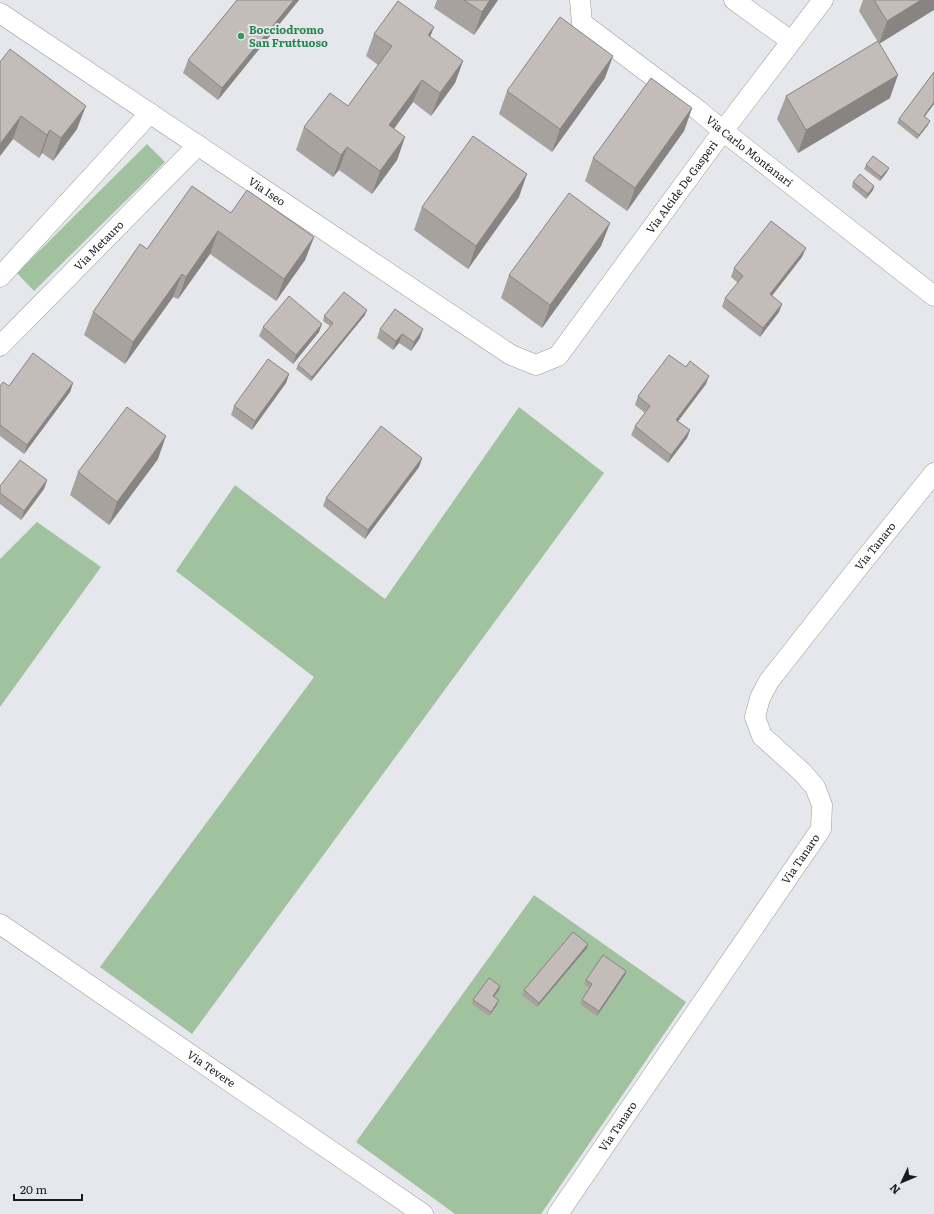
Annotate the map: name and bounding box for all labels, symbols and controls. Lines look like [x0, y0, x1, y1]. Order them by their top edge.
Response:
place label: Bocciodromo San Fruttuoso [249, 21, 328, 50]
marker: Bocciodromo San Fruttuoso [236, 31, 246, 41]
street label: Via Carlo Montanari [703, 111, 797, 190]
street label: Via Alcide De Gasperi [642, 136, 721, 236]
street label: Via Iseo [246, 173, 289, 209]
street label: Via Metauro [70, 216, 127, 274]
street label: Via Tanaro [850, 518, 899, 573]
street label: Via Tanaro [777, 830, 823, 887]
street label: Via Tevere [184, 1046, 239, 1090]
street label: Via Tanaro [594, 1098, 640, 1154]
north arrow [882, 1162, 922, 1202]
scale bar [14, 1176, 82, 1202]
text: 20 m [20, 1180, 47, 1198]
text: N [885, 1181, 903, 1199]

